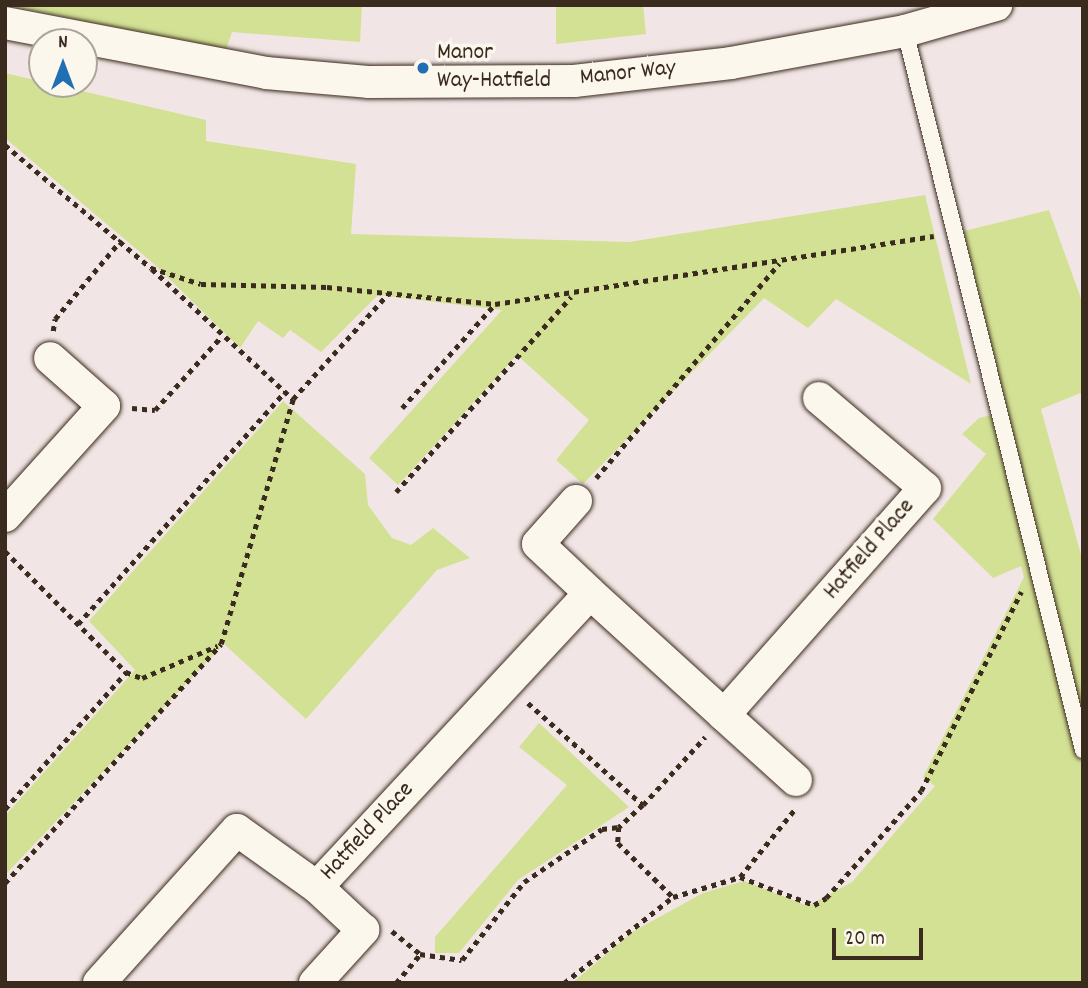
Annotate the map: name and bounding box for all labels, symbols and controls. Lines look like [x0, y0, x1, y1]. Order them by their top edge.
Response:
north arrow [28, 28, 98, 98]
text: N [58, 30, 68, 57]
place label: Manor Way-Hatfield [437, 40, 551, 96]
street label: Manor Way [579, 55, 677, 93]
marker: Manor Way-Hatfield [415, 60, 431, 76]
street label: Hatfield Place [818, 494, 922, 606]
street label: Hatfield Place [315, 777, 421, 887]
scale bar [836, 914, 927, 958]
text: 20 m [845, 925, 885, 955]

